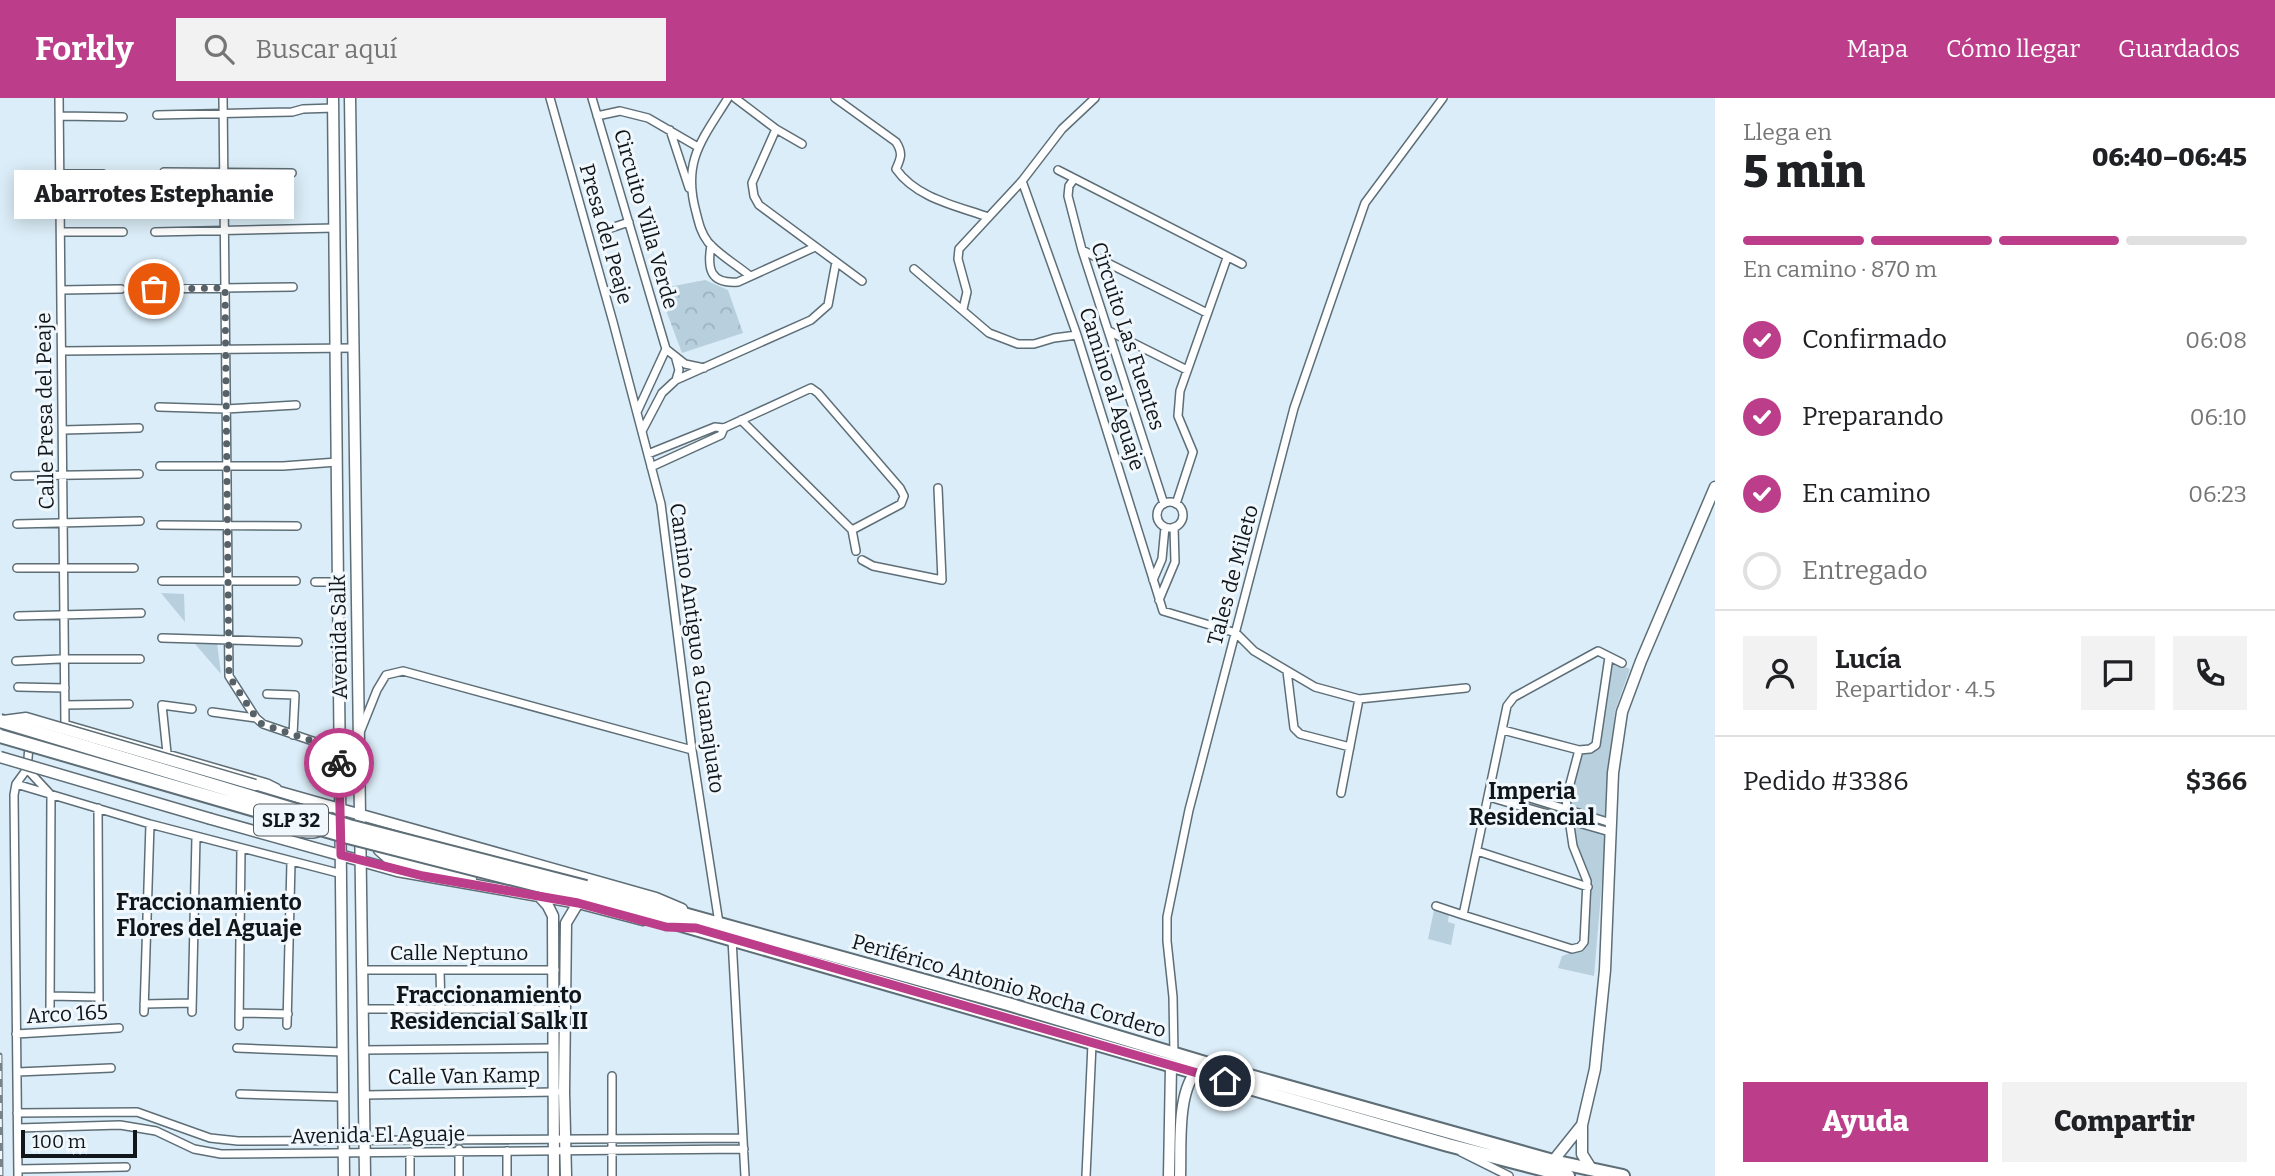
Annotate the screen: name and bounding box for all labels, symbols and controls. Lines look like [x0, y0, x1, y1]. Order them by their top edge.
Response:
search box [176, 18, 666, 81]
text: Forkly [35, 29, 134, 69]
icon: search [200, 30, 238, 68]
text: Buscar aquí [256, 34, 397, 65]
text: Mapa [1847, 35, 1908, 63]
text: Cómo llegar [1946, 35, 2080, 63]
text: Guardados [2118, 35, 2240, 63]
text: Llega en [1743, 118, 1832, 146]
street label: Circuito Villa Verde [608, 126, 684, 312]
text: 06:40–06:45 [2092, 142, 2247, 173]
text: 5 min [1743, 144, 1865, 199]
street label: Presa del Peaje [574, 161, 638, 307]
callout: Abarrotes Estephanie [14, 170, 294, 219]
text: Abarrotes Estephanie [34, 180, 274, 208]
street label: Circuito Las Fuentes [1085, 239, 1171, 433]
text: En camino · 870 m [1743, 255, 1937, 283]
pin [124, 259, 184, 319]
icon: bag [135, 270, 173, 308]
street label: Camino al Aguaje [1073, 304, 1151, 474]
street label: Calle Presa del Peaje [30, 312, 60, 510]
icon: check [1743, 321, 1781, 359]
text: Confirmado [1802, 324, 1947, 355]
text: 06:08 [2185, 326, 2247, 354]
icon: check [1743, 398, 1781, 436]
text: Preparando [1802, 401, 1944, 432]
text: 06:10 [2190, 403, 2247, 431]
icon: check [1743, 475, 1781, 513]
text: En camino [1802, 478, 1931, 509]
text: 06:23 [2188, 480, 2247, 508]
street label: Camino Antiguo a Guanajuato [664, 501, 730, 795]
street label: Tales de Mileto [1202, 502, 1264, 648]
text: Entregado [1802, 555, 1928, 586]
street label: Avenida Salk [325, 574, 353, 700]
button: person [1743, 636, 1817, 710]
button: chat [2081, 636, 2155, 710]
button: phone [2173, 636, 2247, 710]
text: Lucía [1835, 644, 1901, 675]
text: Repartidor · 4.5 [1835, 675, 1996, 703]
courier [304, 728, 374, 798]
icon: bike [320, 744, 358, 782]
text: Pedido #3386 [1743, 766, 1908, 797]
text: $366 [2186, 766, 2247, 797]
district label: Imperia Residencial [1469, 777, 1595, 831]
road number: SLP 32 [254, 804, 328, 835]
district label: Fraccionamiento Flores del Aguaje [116, 888, 302, 942]
street label: Periférico Antonio Rocha Cordero [849, 929, 1169, 1043]
street label: Calle Neptuno [390, 940, 528, 966]
district label: Fraccionamiento Residencial Salk II [390, 981, 588, 1035]
street label: Arco 165 [26, 999, 108, 1029]
pin [1195, 1051, 1255, 1111]
street label: Calle Van Kamp [388, 1062, 540, 1090]
icon: home [1206, 1062, 1244, 1100]
button: Ayuda [1743, 1082, 1988, 1162]
button: Compartir [2002, 1082, 2247, 1162]
street label: Avenida El Aguaje [291, 1120, 465, 1150]
scale bar [21, 1127, 136, 1159]
text: 100 m [32, 1130, 86, 1153]

